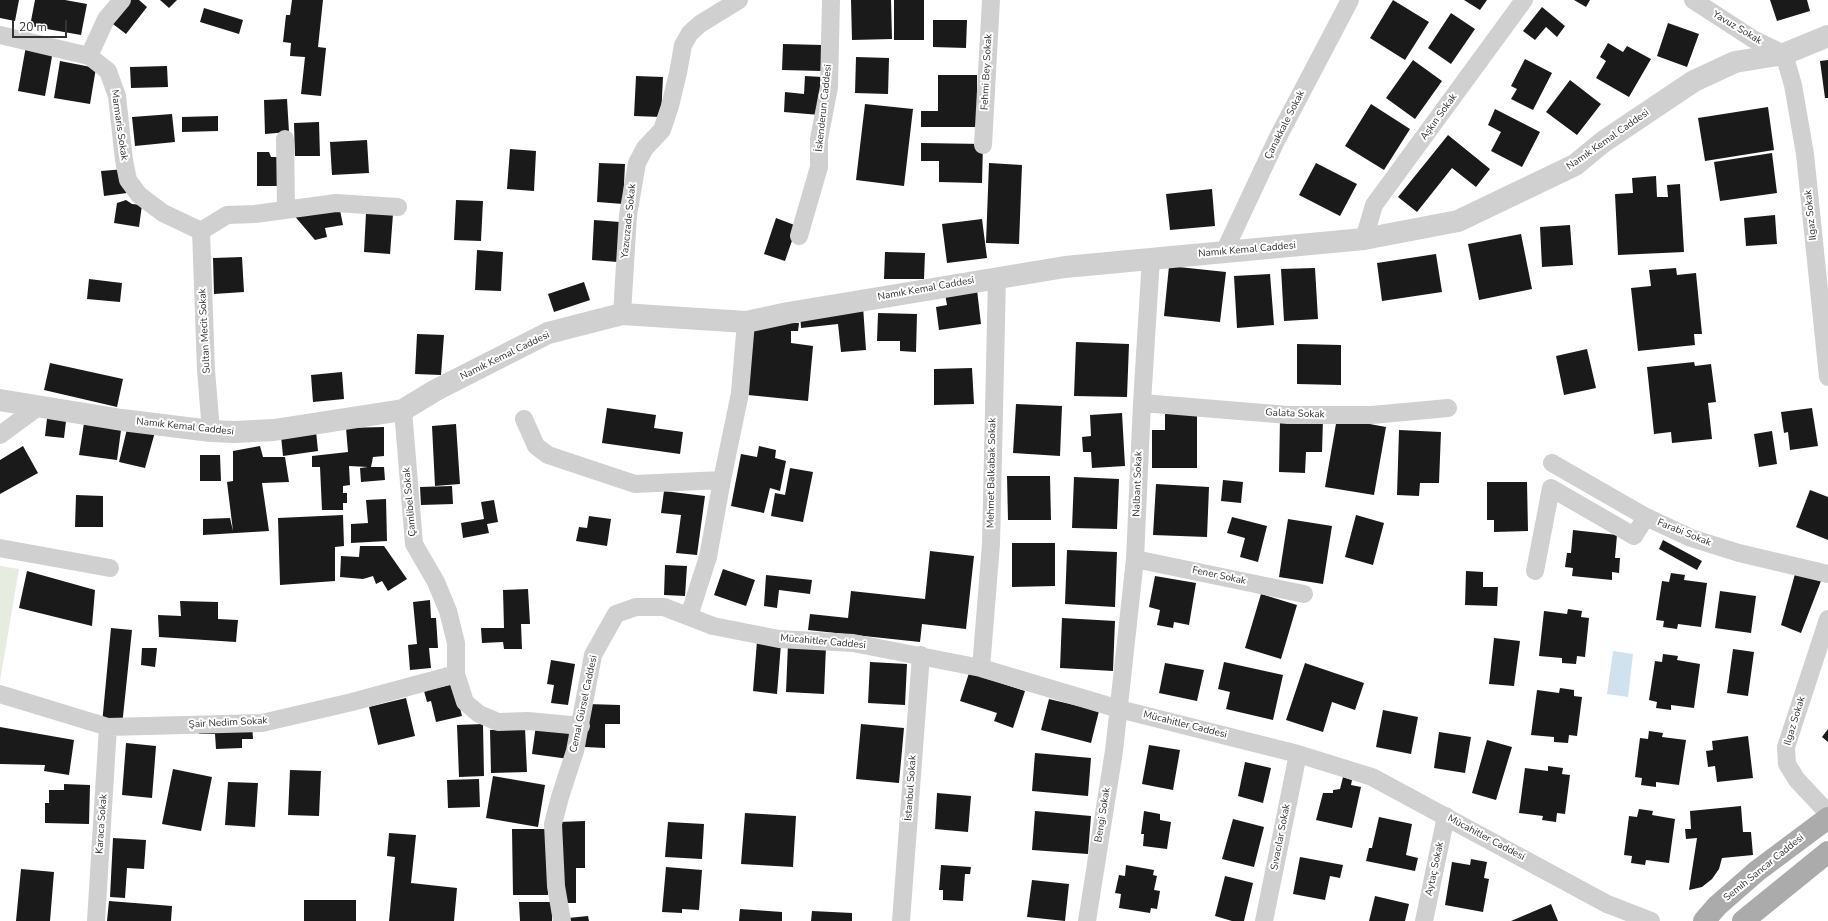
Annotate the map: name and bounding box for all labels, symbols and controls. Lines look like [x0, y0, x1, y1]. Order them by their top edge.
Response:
street label: Yavuz Sokak [1710, 9, 1764, 47]
scale bar [14, 12, 69, 38]
text: 20 m [19, 19, 47, 35]
street label: Fehmi Bey Sokak [979, 34, 995, 110]
street label: İskenderun Caddesi [813, 64, 835, 152]
street label: Çanakkale Sokak [1262, 88, 1308, 162]
street label: Marmaris Sokak [108, 89, 130, 161]
street label: Aşkın Sokak [1418, 91, 1460, 143]
street label: Namık Kemal Caddesi [1564, 107, 1652, 173]
street label: Yazıcızade Sokak [619, 183, 639, 259]
street label: Ilgaz Sokak [1802, 189, 1820, 241]
street label: Namık Kemal Caddesi [1198, 240, 1296, 260]
street label: Namık Kemal Caddesi [877, 275, 975, 303]
street label: Sultan Mecit Sokak [197, 288, 213, 374]
street label: Namık Kemal Caddesi [458, 329, 552, 383]
street label: Galata Sokak [1265, 407, 1325, 421]
street label: Namık Kemal Caddesi [136, 416, 234, 438]
street label: Mehmet Balkabak Sokak [985, 418, 999, 528]
street label: Nalbant Sokak [1131, 451, 1145, 517]
street label: Çamlibel Sokak [401, 467, 419, 537]
street label: Farabi Sokak [1655, 517, 1713, 549]
street label: Fener Sokak [1191, 564, 1247, 588]
street label: Mücahitler Caddesi [780, 632, 866, 652]
street label: Cemal Gürsel Caddesi [568, 654, 600, 754]
street label: Ilgaz Sokak [1782, 695, 1808, 747]
street label: Mücahitler Caddesi [1142, 709, 1228, 741]
street label: Şair Nedim Sokak [188, 715, 268, 731]
street label: İstanbul Sokak [903, 755, 919, 821]
street label: Bengi Sokak [1093, 787, 1113, 843]
street label: Karaca Sokak [94, 794, 110, 854]
street label: Sıvacılar Sokak [1269, 803, 1293, 871]
street label: Mücahitler Caddesi [1445, 813, 1527, 863]
street label: Semih Sancar Caddesi [1721, 832, 1807, 904]
street label: Aytaç Sokak [1423, 841, 1447, 897]

